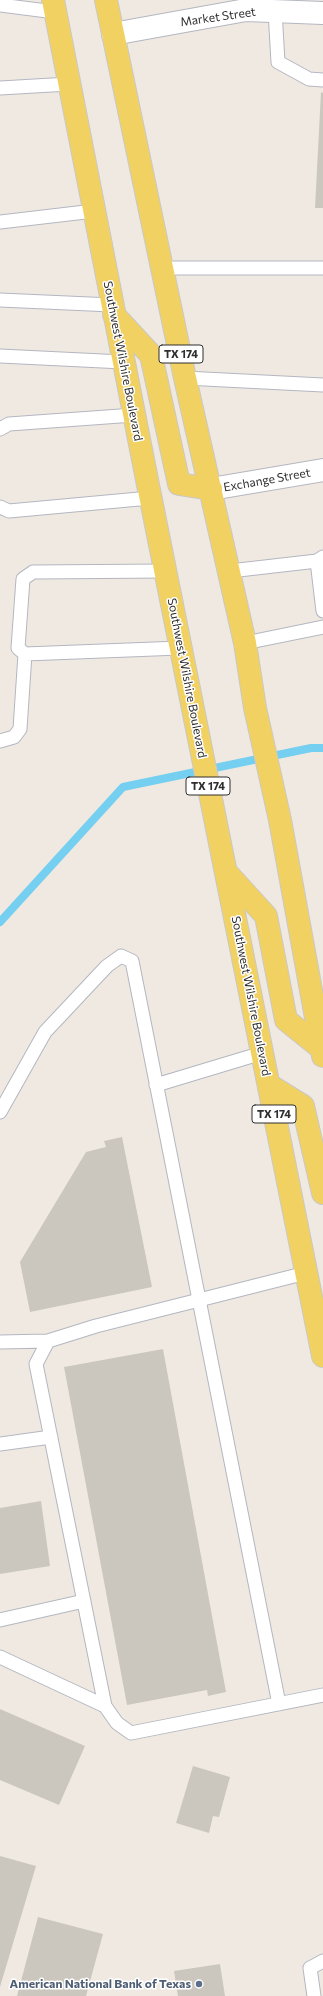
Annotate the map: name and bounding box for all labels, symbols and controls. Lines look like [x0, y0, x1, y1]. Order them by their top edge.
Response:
street label: Market Street [179, 5, 257, 29]
street label: Southwest Wilshire Boulevard [100, 280, 146, 442]
road number: TX 174 [159, 345, 203, 363]
street label: Exchange Street [222, 465, 312, 495]
street label: Southwest Wilshire Boulevard [164, 597, 210, 759]
road number: TX 174 [186, 777, 230, 795]
street label: Southwest Wilshire Boulevard [228, 915, 274, 1077]
road number: TX 174 [252, 1105, 296, 1123]
place label: American National Bank of Texas [10, 1977, 191, 1991]
marker: American National Bank of Texas [194, 1979, 204, 1989]

